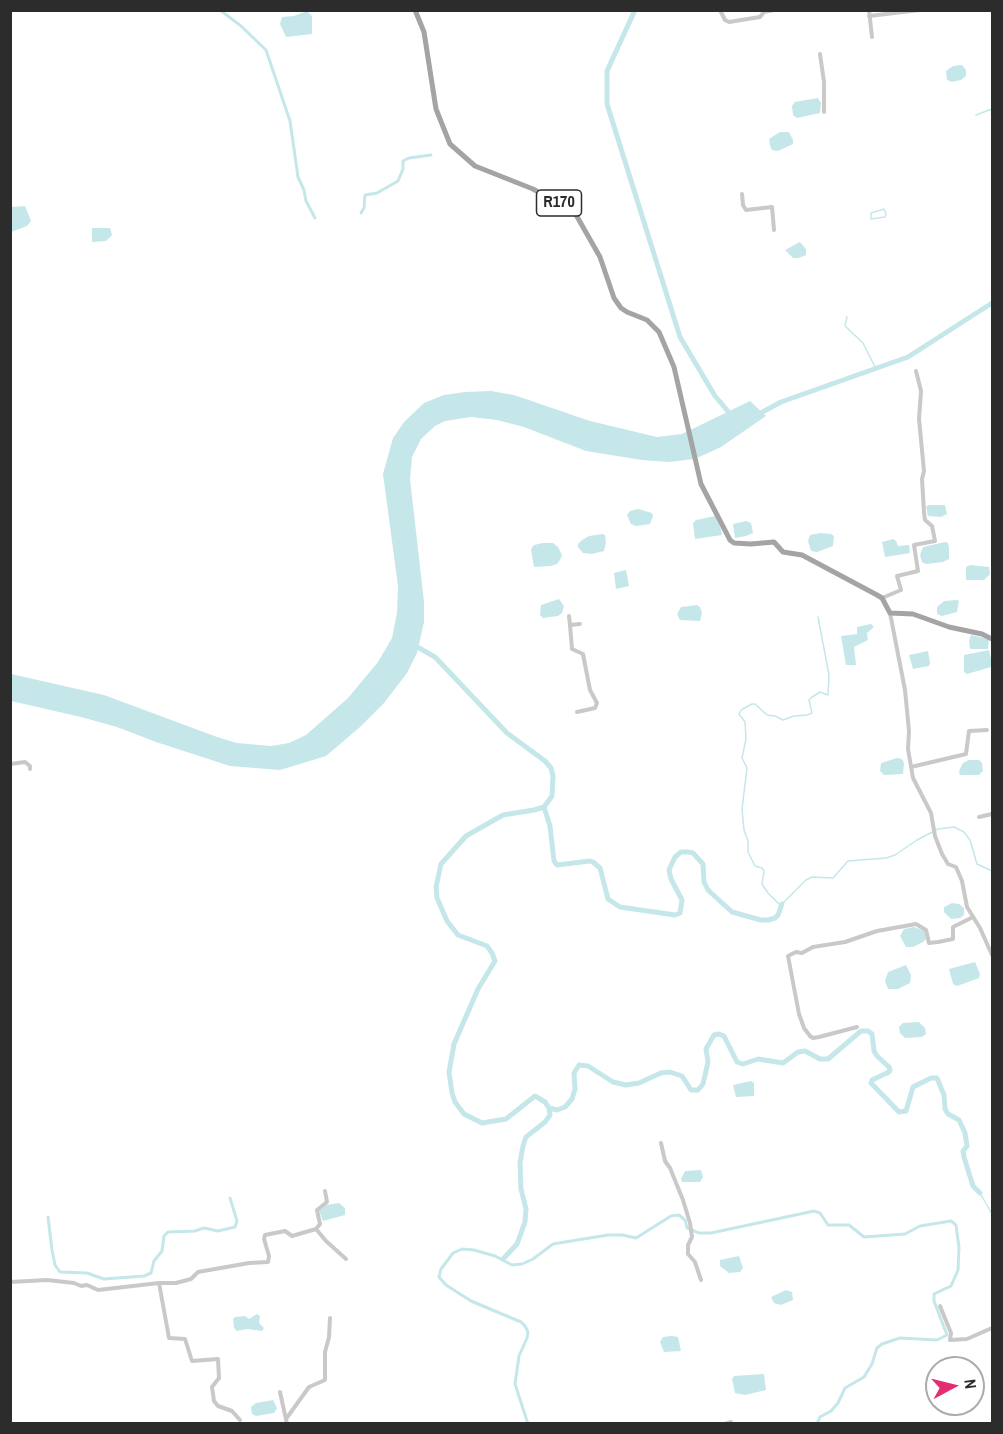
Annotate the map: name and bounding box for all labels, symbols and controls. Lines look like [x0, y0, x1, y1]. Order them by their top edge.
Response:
road number: R170 [536, 190, 582, 216]
north arrow [925, 1356, 985, 1416]
text: N [959, 1378, 982, 1390]

